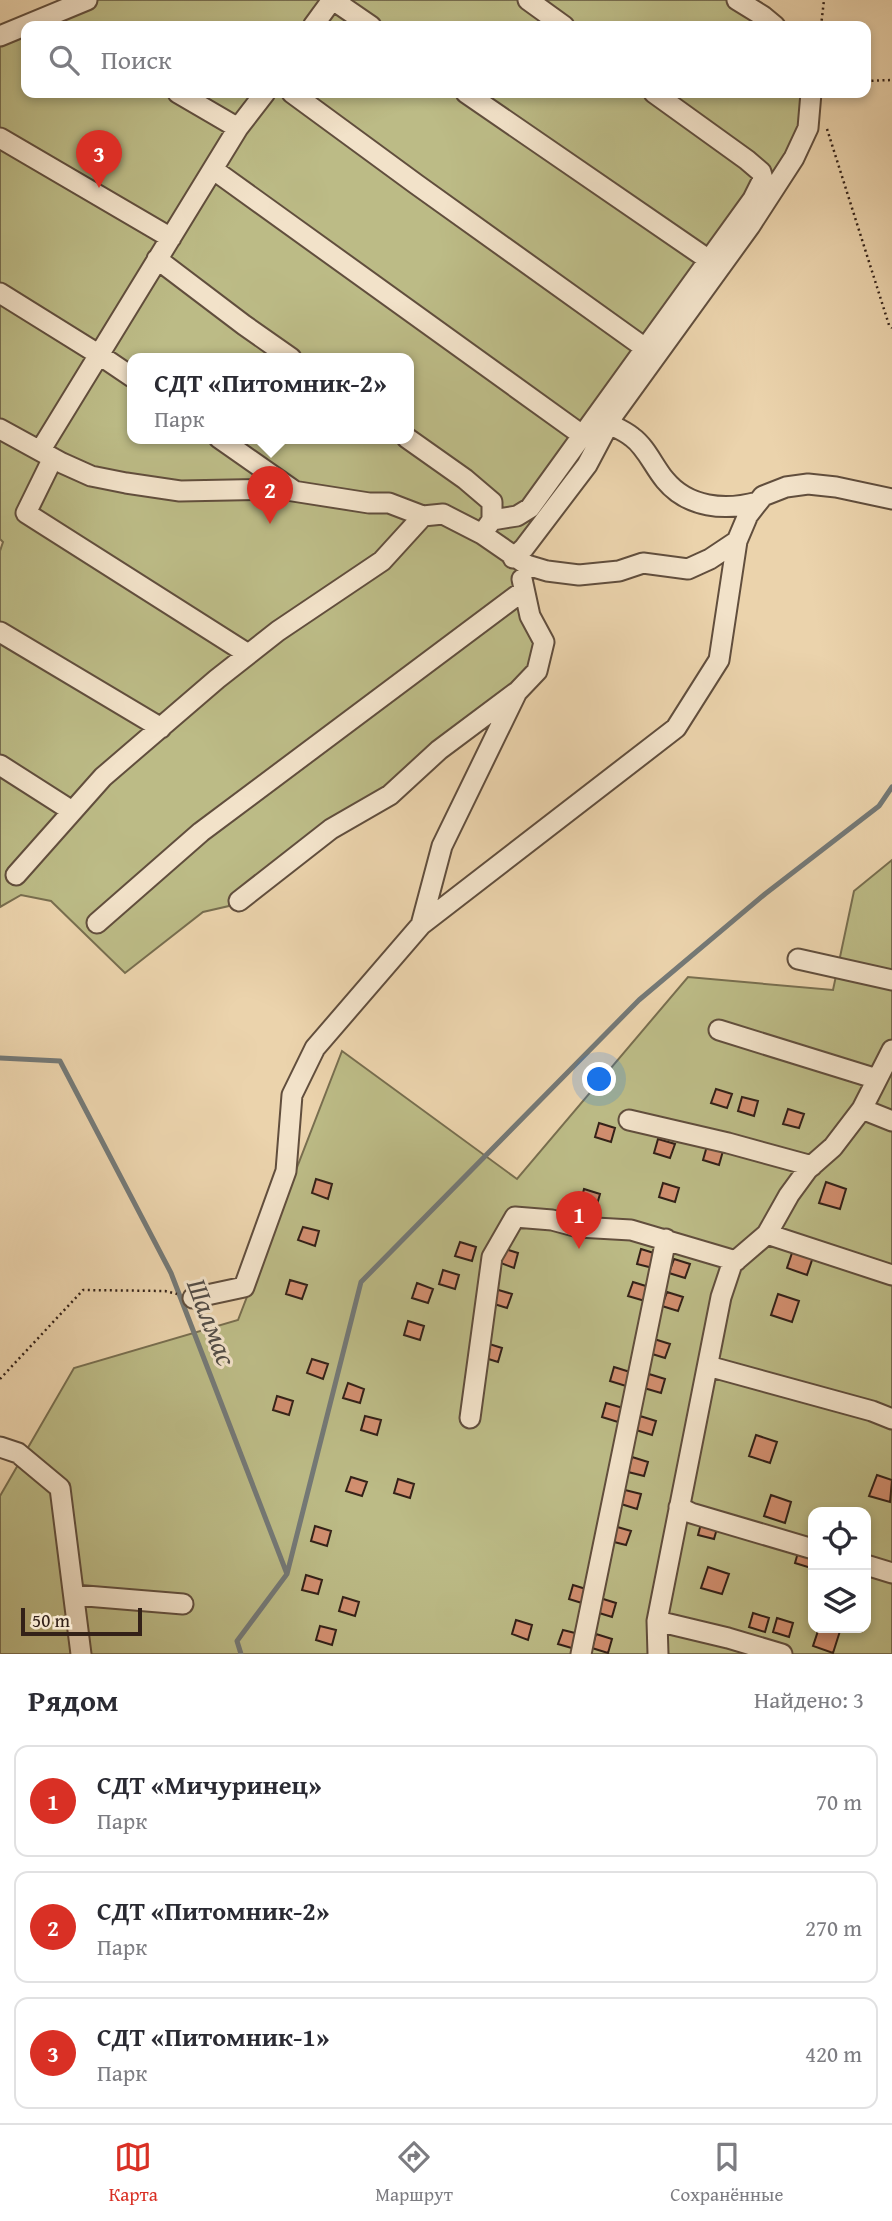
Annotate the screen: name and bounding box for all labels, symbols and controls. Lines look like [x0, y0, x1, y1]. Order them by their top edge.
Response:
search box [21, 21, 871, 98]
text: Поиск [101, 40, 172, 79]
icon: search [45, 41, 83, 79]
pin: 3 [76, 130, 122, 188]
popup [127, 353, 414, 444]
text: СДТ «Питомник-2» [154, 363, 387, 402]
text: Парк [154, 402, 205, 435]
pin: 2 [247, 466, 293, 524]
your location [582, 1062, 616, 1096]
pin: 1 [556, 1191, 602, 1249]
water label: Шалмас [177, 1272, 248, 1372]
map controls [808, 1507, 871, 1633]
button: locate [808, 1507, 871, 1570]
button: layers [808, 1570, 871, 1633]
scale bar [21, 1605, 142, 1637]
text: 50 m [32, 1606, 70, 1634]
text: Рядом [28, 1678, 119, 1722]
text: Найдено: 3 [754, 1683, 864, 1716]
text: СДТ «Мичуринец» [97, 1765, 322, 1804]
text: 1 [47, 1785, 59, 1818]
text: 70 m [816, 1785, 862, 1818]
text: Парк [97, 1804, 147, 1837]
text: СДТ «Питомник-2» [97, 1891, 329, 1930]
text: 2 [47, 1911, 59, 1944]
text: 270 m [805, 1911, 862, 1944]
text: Парк [97, 1930, 147, 1963]
text: СДТ «Питомник-1» [97, 2017, 329, 2056]
text: 3 [47, 2037, 59, 2070]
text: 420 m [805, 2037, 862, 2070]
text: Парк [97, 2056, 147, 2089]
tab: Карта [109, 2138, 158, 2208]
tab: Маршрут [375, 2138, 453, 2208]
tab: Сохранённые [670, 2138, 783, 2208]

